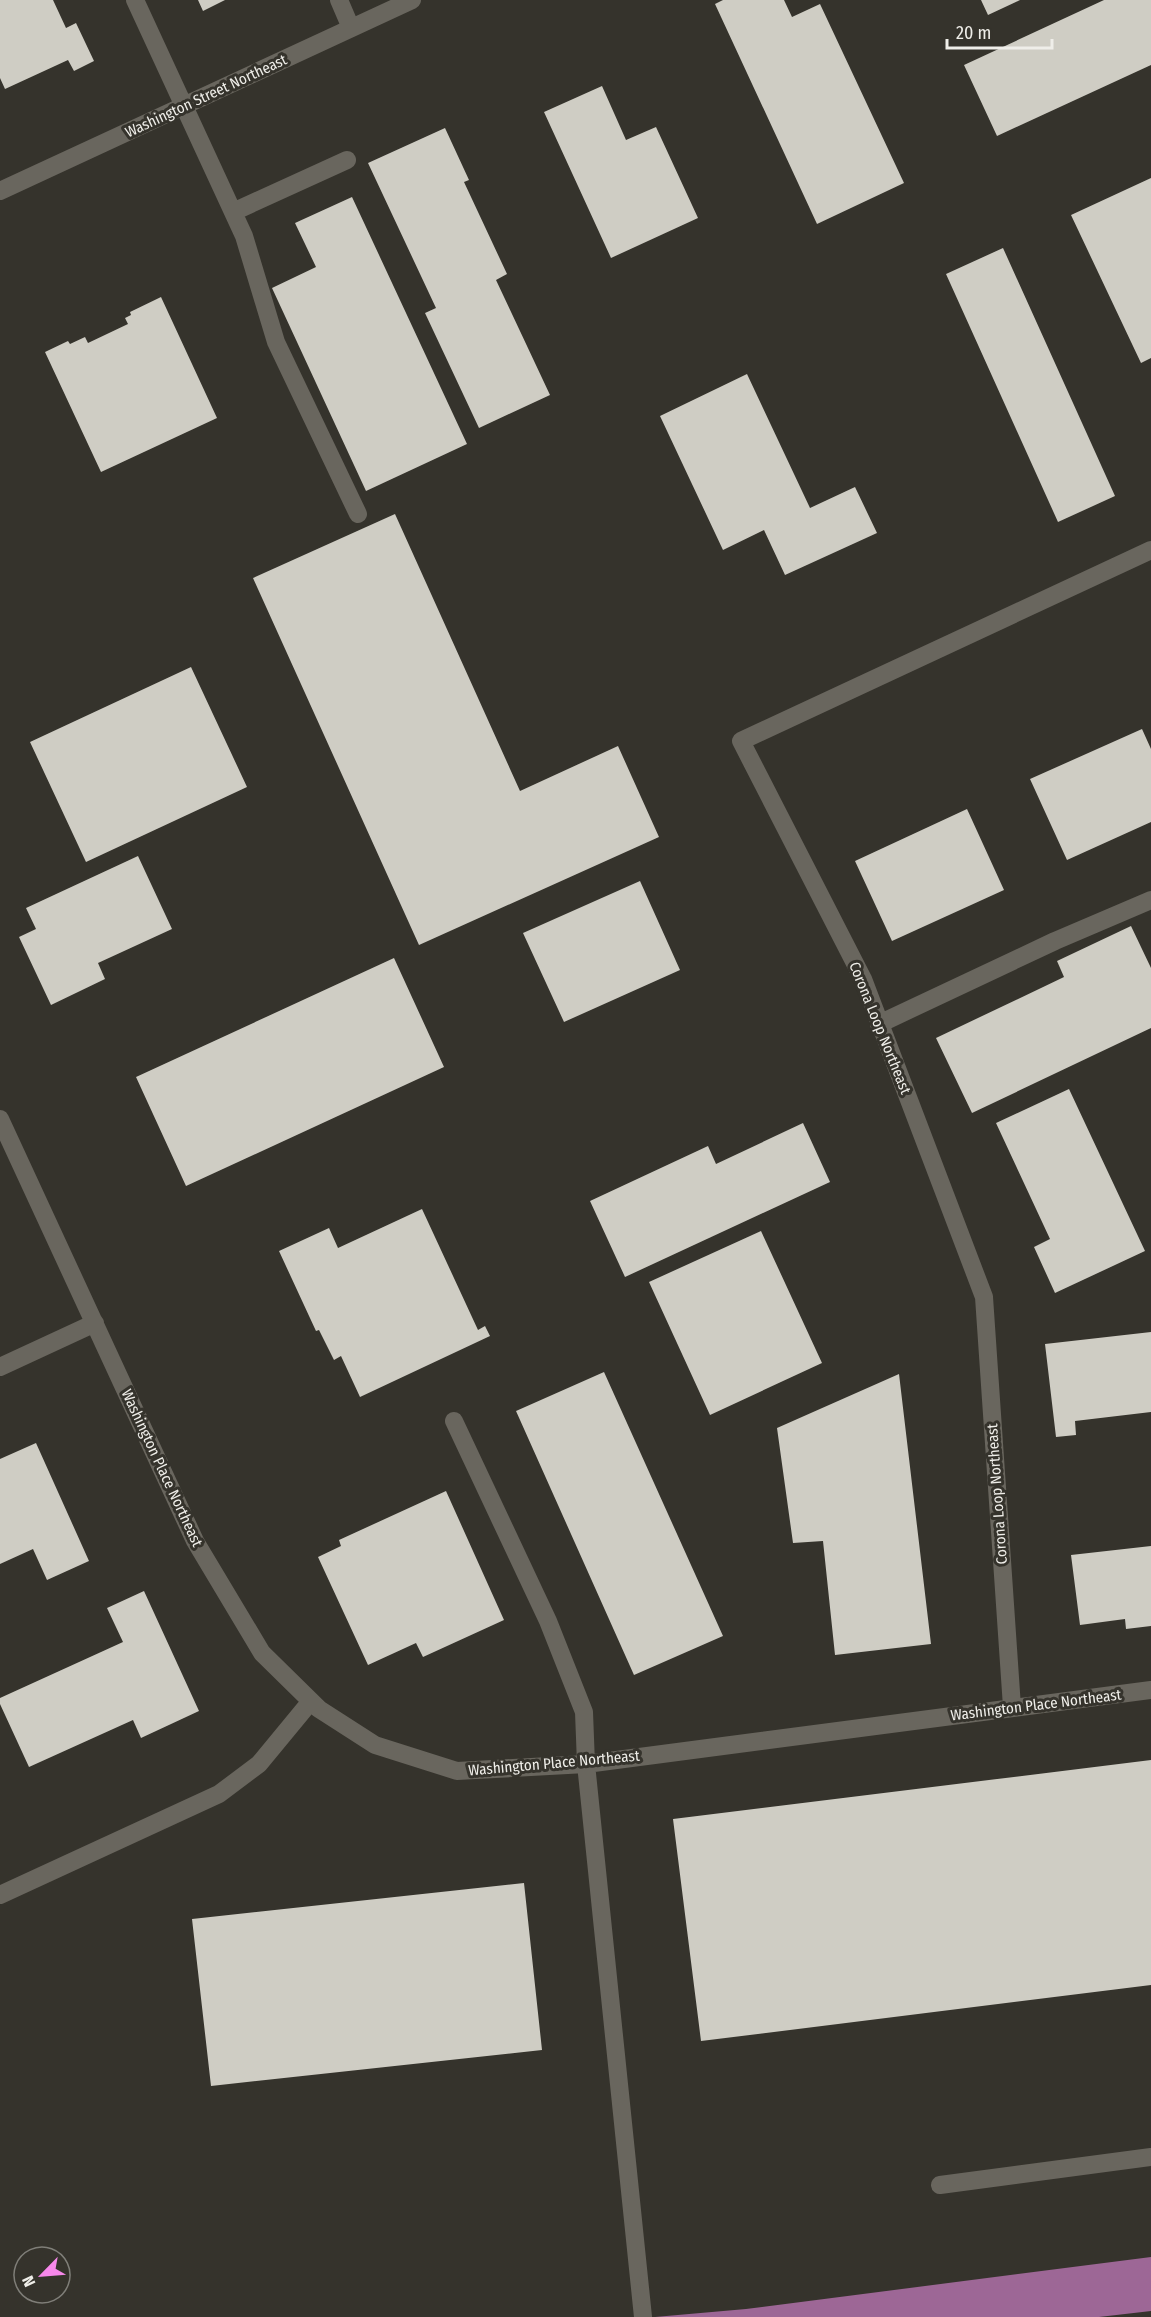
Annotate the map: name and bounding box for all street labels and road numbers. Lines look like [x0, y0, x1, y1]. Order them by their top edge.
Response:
street label: Washington Street Northeast [122, 51, 290, 141]
street label: Corona Loop Northeast [845, 959, 915, 1097]
street label: Washington Place Northeast [118, 1386, 207, 1550]
street label: Corona Loop Northeast [983, 1423, 1011, 1565]
street label: Washington Place Northeast [950, 1686, 1123, 1724]
street label: Washington Place Northeast [468, 1747, 641, 1779]

